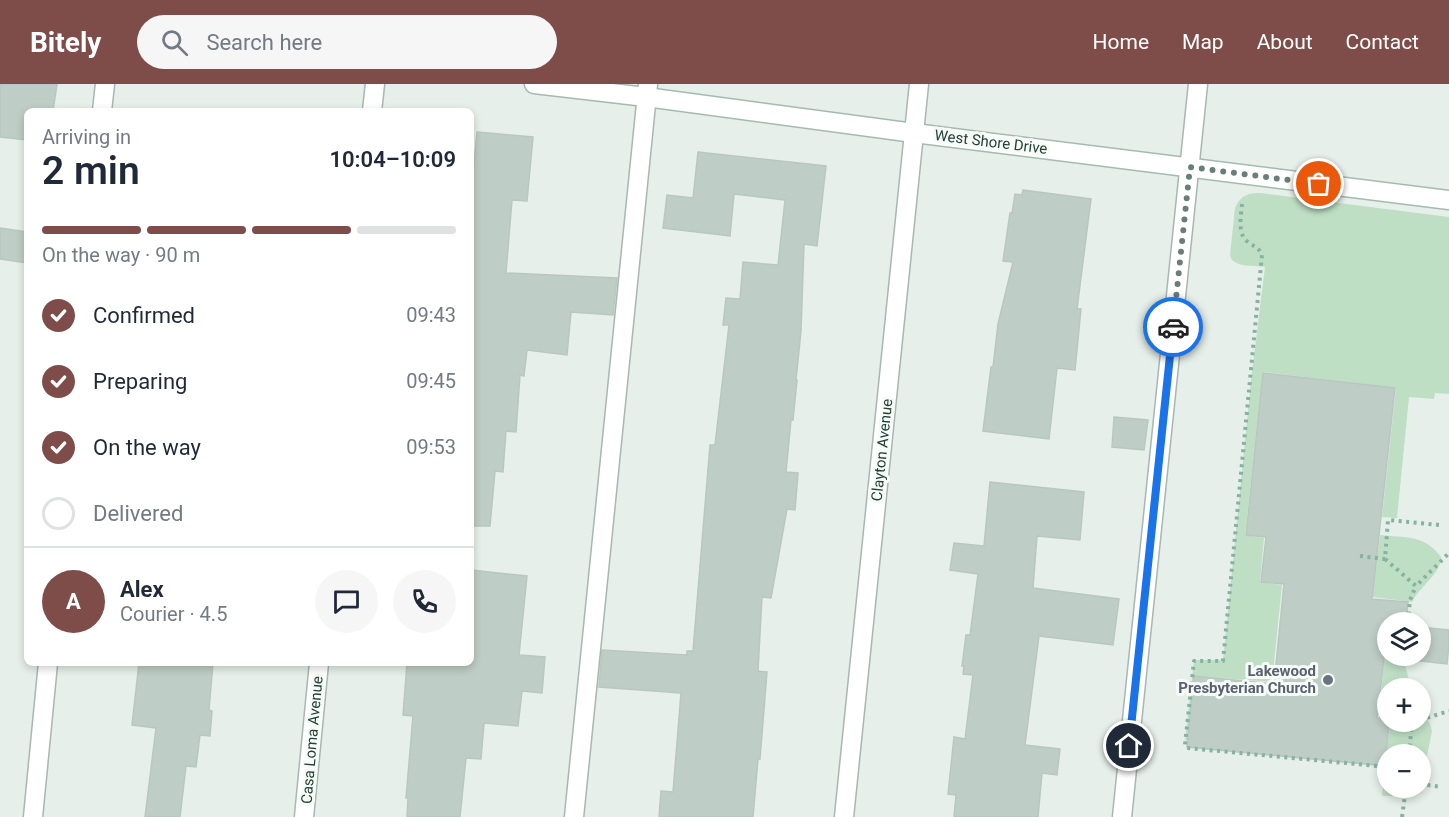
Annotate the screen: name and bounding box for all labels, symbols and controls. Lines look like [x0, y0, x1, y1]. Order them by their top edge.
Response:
search box [137, 15, 557, 69]
text: Bitely [30, 26, 101, 59]
icon: search [158, 26, 191, 59]
text: Search here [206, 30, 322, 55]
text: Home [1093, 30, 1149, 54]
text: Map [1182, 30, 1224, 54]
text: About [1257, 30, 1313, 54]
text: Contact [1346, 30, 1419, 54]
text: Arriving in [42, 125, 131, 149]
street label: West Shore Drive [934, 126, 1048, 158]
text: 10:04–10:09 [329, 147, 456, 172]
text: 2 min [42, 148, 140, 194]
pin [1293, 158, 1344, 209]
icon: bag [1302, 167, 1335, 200]
text: On the way · 90 m [42, 243, 200, 267]
courier [1143, 297, 1203, 357]
icon: check [42, 299, 75, 332]
text: Confirmed [93, 303, 195, 328]
text: 09:43 [406, 303, 456, 327]
icon: car [1157, 311, 1190, 344]
icon: check [42, 365, 75, 398]
text: Preparing [93, 369, 187, 394]
text: 09:45 [406, 369, 456, 393]
street label: Clayton Avenue [868, 398, 896, 502]
icon: check [42, 431, 75, 464]
text: On the way [93, 435, 201, 460]
text: 09:53 [406, 435, 456, 459]
text: Delivered [93, 501, 183, 526]
button: chat [315, 570, 378, 633]
button: phone [393, 570, 456, 633]
text: Alex [120, 577, 164, 602]
text: A [66, 589, 81, 614]
text: Courier · 4.5 [120, 602, 227, 626]
map controls [1377, 612, 1431, 798]
button: layers [1377, 612, 1431, 666]
place label: Lakewood Presbyterian Church [1178, 662, 1316, 697]
marker: Lakewood Presbyterian Church [1321, 673, 1335, 687]
street label: Casa Loma Avenue [297, 675, 327, 805]
button: + [1377, 678, 1431, 732]
pin [1103, 720, 1154, 771]
icon: home [1112, 729, 1145, 762]
button: − [1377, 744, 1431, 798]

